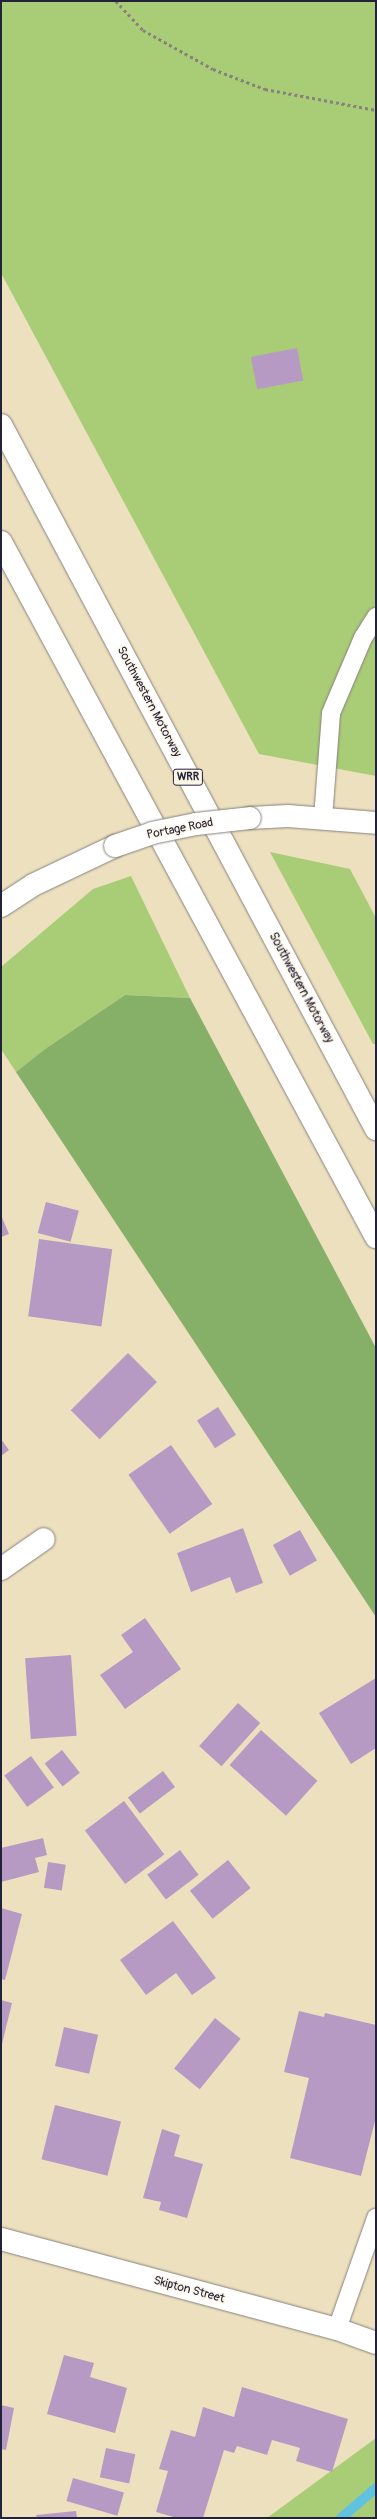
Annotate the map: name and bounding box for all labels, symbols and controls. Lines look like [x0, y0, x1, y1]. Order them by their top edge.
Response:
street label: Southwestern Motorway [114, 644, 184, 760]
road number: WRR [172, 768, 204, 786]
street label: Portage Road [146, 816, 214, 842]
street label: Southwestern Motorway [266, 930, 336, 1046]
street label: Skipton Street [152, 2274, 226, 2306]

